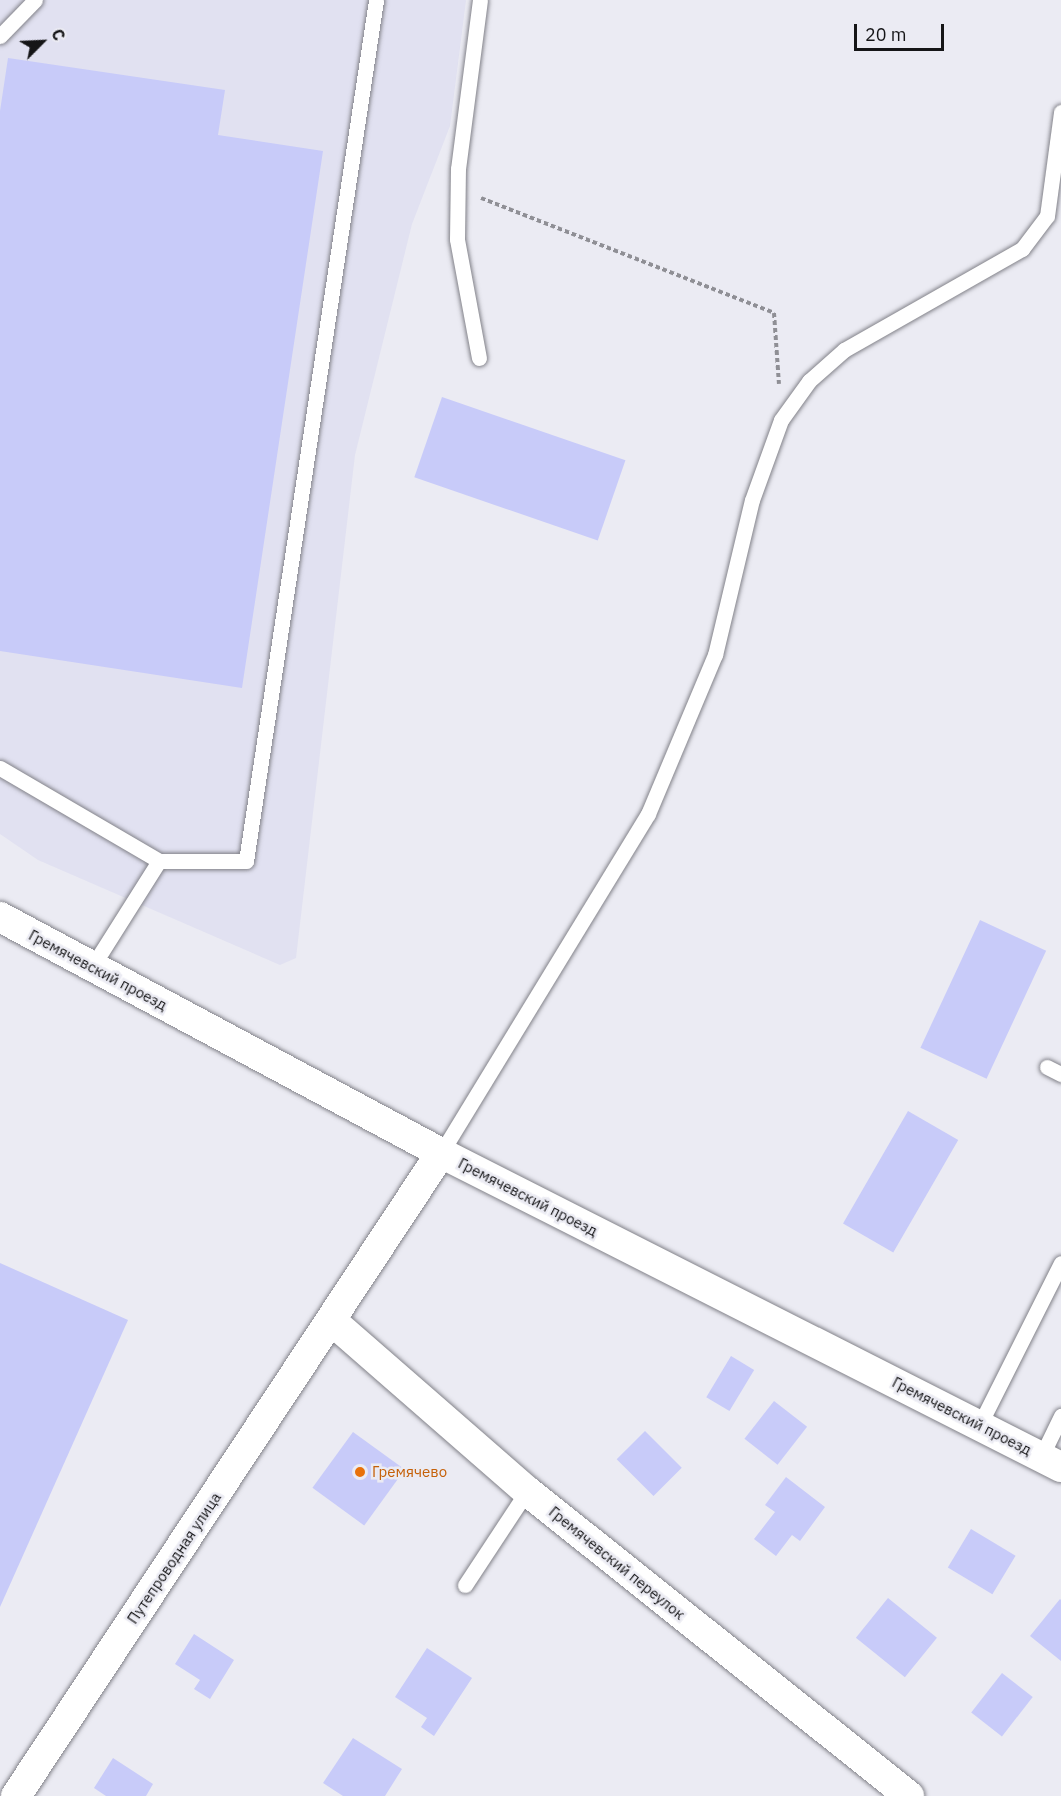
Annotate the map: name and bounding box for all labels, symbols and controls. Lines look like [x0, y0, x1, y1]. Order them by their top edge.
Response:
north arrow [12, 12, 72, 72]
scale bar [857, 12, 947, 50]
text: 20 m [865, 23, 907, 46]
text: С [47, 26, 70, 43]
street label: Гремячевский проезд [26, 926, 170, 1014]
street label: Гремячевский проезд [455, 1154, 601, 1240]
street label: Гремячевский проезд [889, 1373, 1035, 1459]
place label: Гремячево [372, 1463, 447, 1481]
marker: Гремячево [353, 1465, 367, 1479]
street label: Путепроводная улица [123, 1489, 225, 1627]
street label: Гремячевский переулок [545, 1503, 689, 1623]

